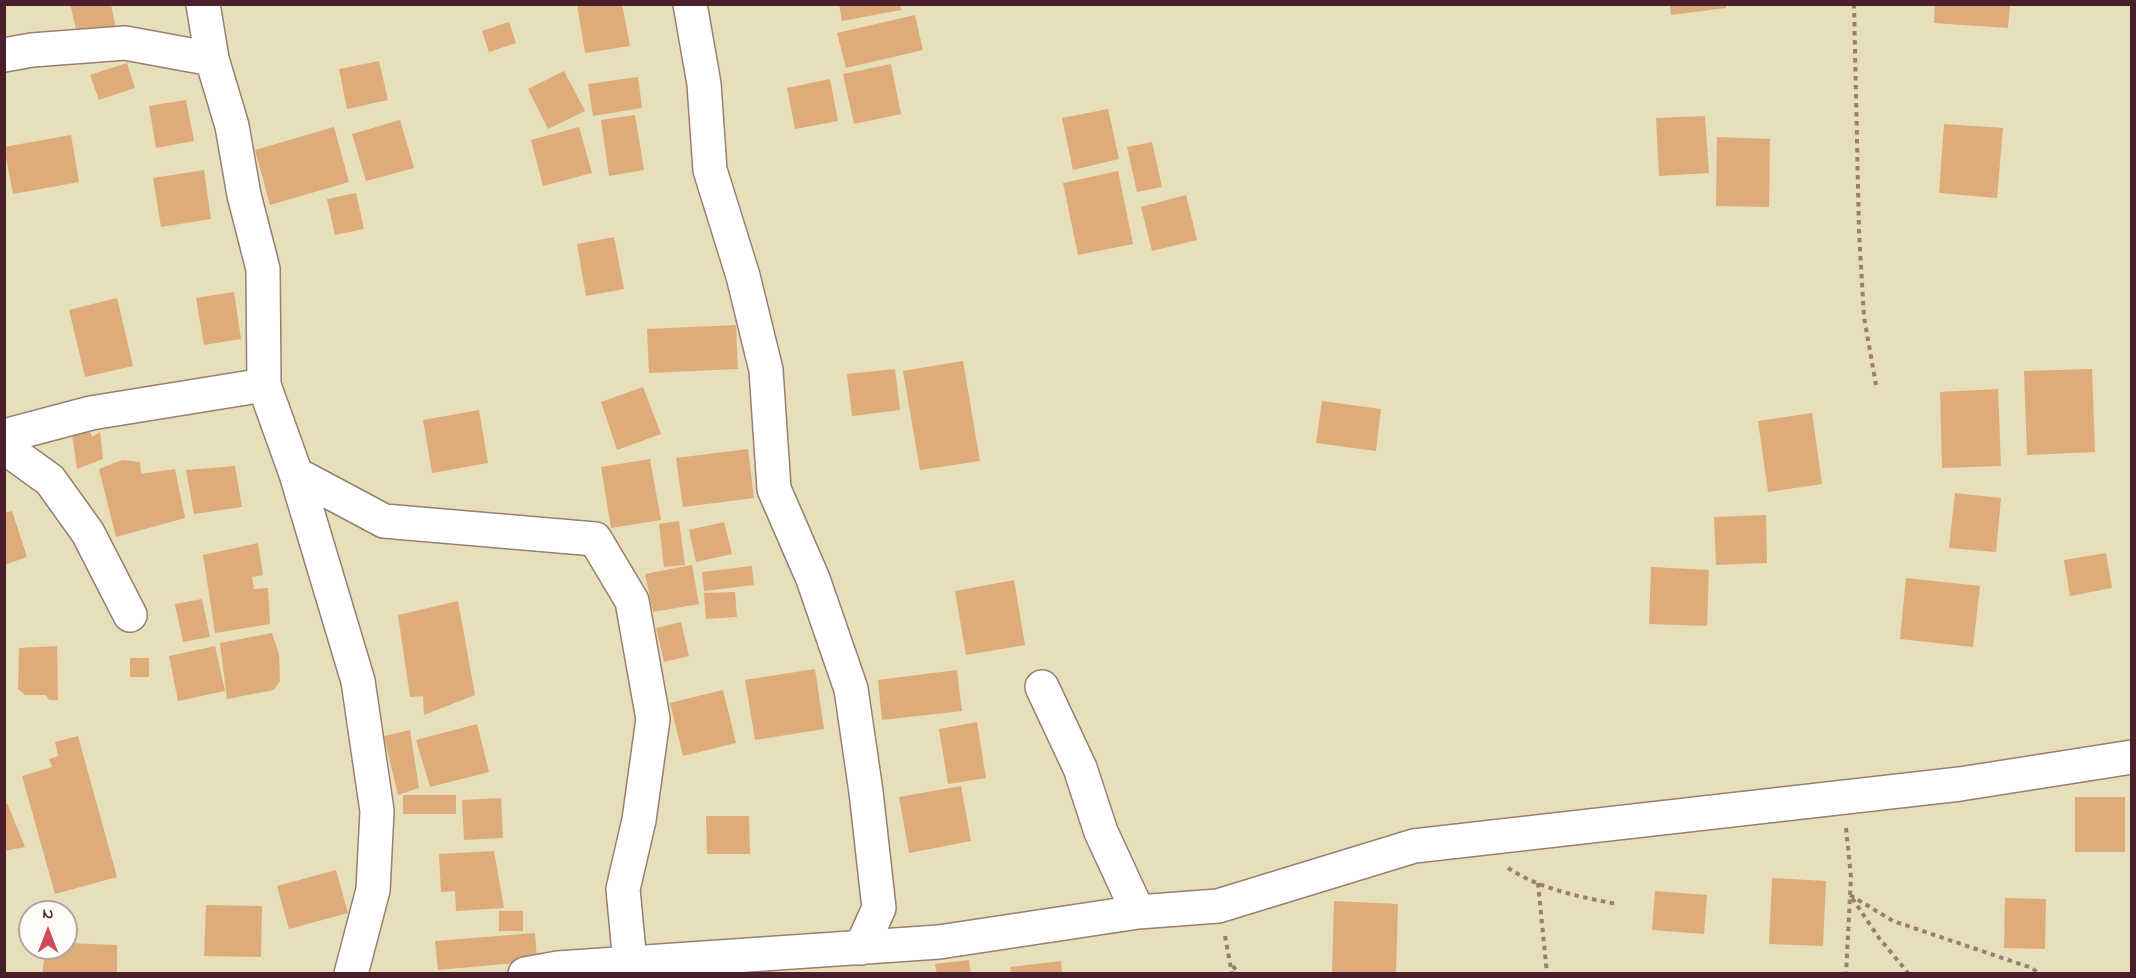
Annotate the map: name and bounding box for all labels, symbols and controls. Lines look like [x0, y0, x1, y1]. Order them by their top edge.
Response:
north arrow [18, 900, 78, 960]
text: N [43, 902, 53, 926]

